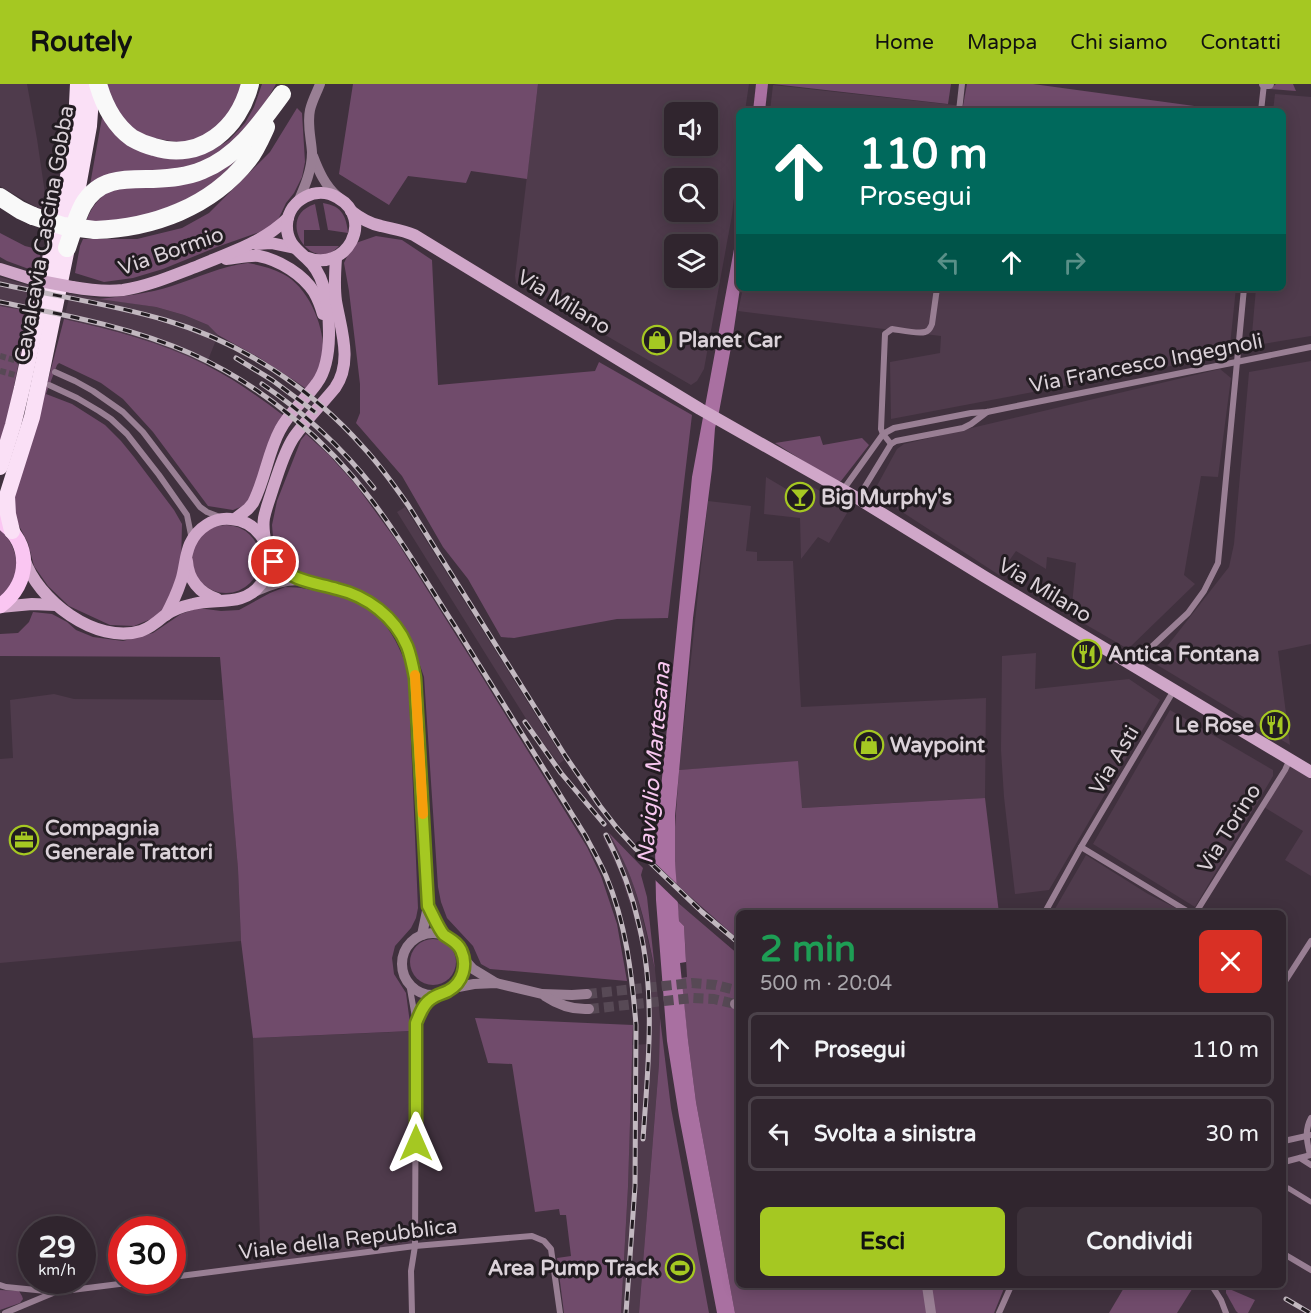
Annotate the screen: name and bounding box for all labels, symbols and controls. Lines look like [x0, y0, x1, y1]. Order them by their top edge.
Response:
text: Routely [30, 25, 132, 59]
text: Home [874, 30, 934, 55]
text: Mappa [967, 30, 1037, 55]
text: Chi siamo [1070, 30, 1168, 55]
text: Contatti [1201, 30, 1281, 55]
map controls [664, 102, 718, 288]
button: sound [664, 102, 718, 156]
street label: Cavalcavia Cascina Gobba [10, 104, 79, 365]
text: 110 m [859, 129, 988, 180]
icon: ahead [760, 132, 838, 210]
button: search [664, 168, 718, 222]
text: Prosegui [859, 180, 972, 213]
street label: Via Bormio [115, 222, 227, 281]
button: layers [664, 234, 718, 288]
icon: left [932, 246, 965, 279]
icon: ahead [995, 246, 1028, 279]
icon: right [1058, 246, 1091, 279]
street label: Via Milano [512, 265, 615, 340]
shop icon: Planet Car [641, 324, 673, 356]
place label: Planet Car [678, 328, 783, 353]
street label: Via Francesco Ingegnoli [1027, 329, 1265, 398]
bar icon: Big Murphy's [784, 481, 816, 513]
place label: Big Murphy's [821, 485, 952, 510]
pin [248, 536, 299, 587]
icon: arrive [257, 545, 290, 578]
street label: Via Milano [993, 553, 1096, 628]
restaurant icon: Antica Fontana [1071, 638, 1103, 670]
place label: Antica Fontana [1108, 642, 1259, 667]
water label: Naviglio Martesana [632, 661, 676, 865]
restaurant icon: Le Rose [1259, 709, 1291, 741]
place label: Le Rose [1175, 713, 1254, 738]
street label: Via Asti [1084, 721, 1145, 799]
shop icon: Waypoint [853, 729, 885, 761]
place label: Waypoint [890, 733, 985, 758]
street label: Via Torino [1192, 779, 1266, 877]
place label: Compagnia Generale Trattori [45, 816, 213, 865]
office icon: Compagnia Generale Trattori [8, 824, 40, 856]
text: 2 min [760, 928, 856, 971]
button: close [1199, 930, 1262, 993]
text: 500 m · 20:04 [760, 972, 892, 996]
icon: ahead [763, 1033, 796, 1066]
text: Prosegui [814, 1037, 906, 1063]
text: 110 m [1192, 1037, 1259, 1063]
position arrow [384, 1111, 448, 1175]
icon: left [763, 1117, 796, 1150]
text: Svolta a sinistra [814, 1121, 976, 1147]
text: 30 m [1205, 1121, 1259, 1147]
button: Esci [760, 1207, 1005, 1276]
button: Condividi [1017, 1207, 1262, 1276]
street label: Viale della Repubblica [238, 1214, 459, 1265]
speed limit sign: 30 [108, 1216, 186, 1294]
text: 29 [38, 1229, 76, 1266]
sports icon: Area Pump Track [664, 1252, 696, 1284]
place label: Area Pump Track [488, 1256, 660, 1281]
text: km/h [38, 1261, 76, 1279]

